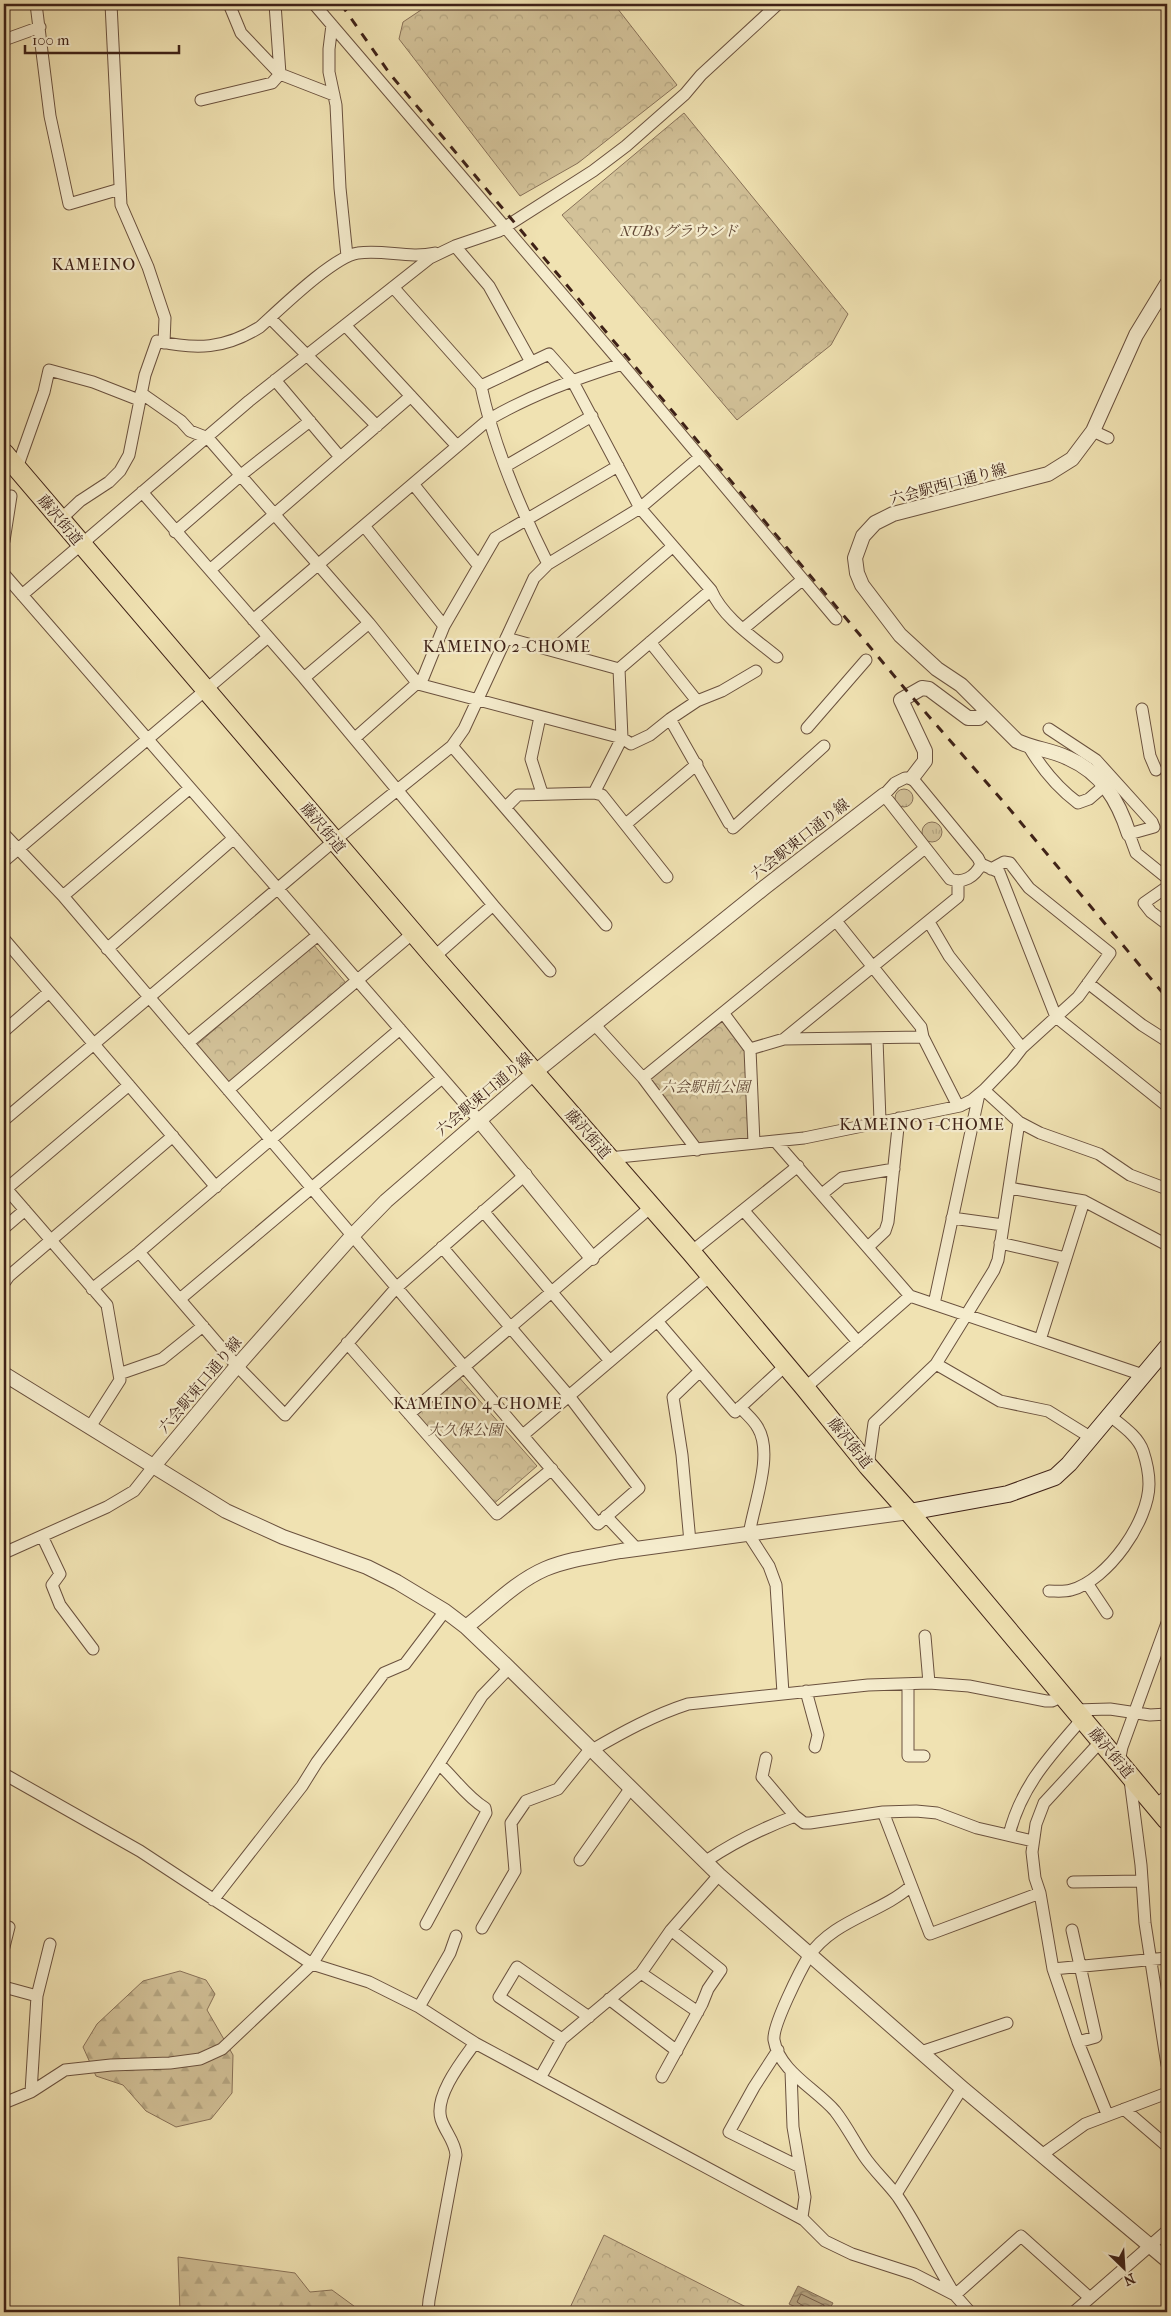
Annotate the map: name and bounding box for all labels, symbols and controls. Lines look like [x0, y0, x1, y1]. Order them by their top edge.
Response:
scale bar [25, 22, 179, 54]
text: 100 m [32, 31, 70, 49]
park label: NUBS グラウンド [619, 222, 739, 240]
district label: KAMEINO [52, 255, 136, 274]
street label: 六会駅西口通り線 [888, 460, 1008, 508]
street label: 藤沢街道 [34, 491, 86, 549]
district label: KAMEINO 2-CHOME [423, 637, 591, 656]
street label: 六会駅東口通り線 [747, 795, 853, 883]
street label: 藤沢街道 [297, 799, 349, 857]
street label: 六会駅東口通り線 [432, 1049, 536, 1139]
park label: 六会駅前公園 [660, 1078, 753, 1096]
street label: 藤沢街道 [562, 1105, 614, 1163]
district label: KAMEINO 1-CHOME [839, 1115, 1005, 1134]
street label: 六会駅東口通り線 [155, 1333, 245, 1437]
district label: KAMEINO 4-CHOME [393, 1394, 563, 1413]
street label: 藤沢街道 [824, 1414, 876, 1472]
park label: 大久保公園 [427, 1421, 505, 1439]
street label: 藤沢街道 [1085, 1724, 1137, 1782]
north arrow [1098, 2244, 1148, 2294]
text: N [1121, 2269, 1138, 2289]

